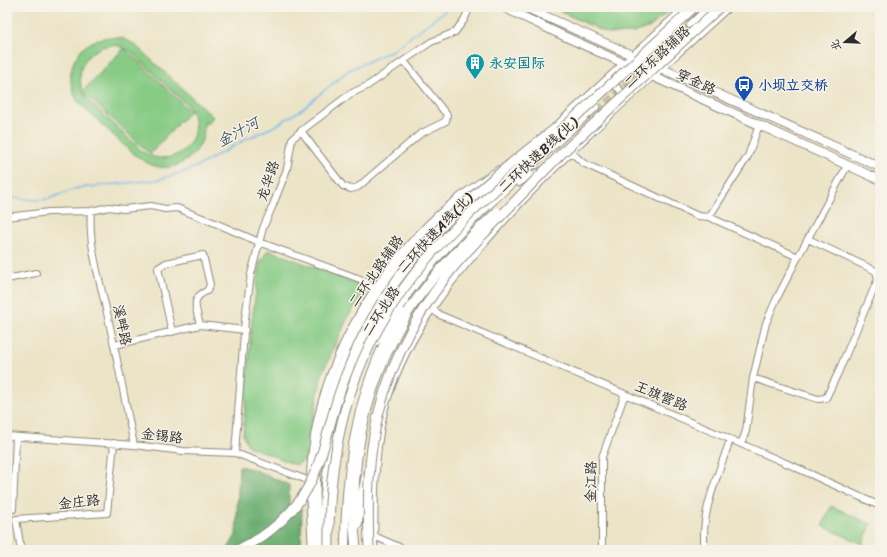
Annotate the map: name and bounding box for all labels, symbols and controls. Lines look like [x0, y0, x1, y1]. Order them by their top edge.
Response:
street label: 二环东路辅路 [618, 19, 696, 95]
north arrow [825, 22, 865, 62]
text: 北 [825, 37, 847, 53]
place label: 永安国际 [489, 51, 545, 76]
building icon: 永安国际 [464, 52, 486, 80]
street label: 穿金路 [672, 62, 720, 102]
place label: 小坝立交桥 [758, 73, 828, 98]
bus stop icon: 小坝立交桥 [733, 74, 755, 102]
water label: 金汁河 [212, 109, 267, 154]
street label: 二环快速B线(北) [492, 110, 585, 199]
street label: 龙华路 [249, 157, 287, 205]
street label: 二环快速A线(北) [391, 186, 480, 279]
street label: 二环北路辅路 [345, 232, 407, 310]
street label: 二环北路 [359, 283, 403, 339]
street label: 溪畔路 [105, 302, 139, 348]
street label: 王旗营路 [630, 374, 692, 418]
street label: 金锡路 [140, 421, 184, 451]
street label: 金江路 [578, 461, 604, 503]
street label: 金庄路 [57, 487, 101, 517]

